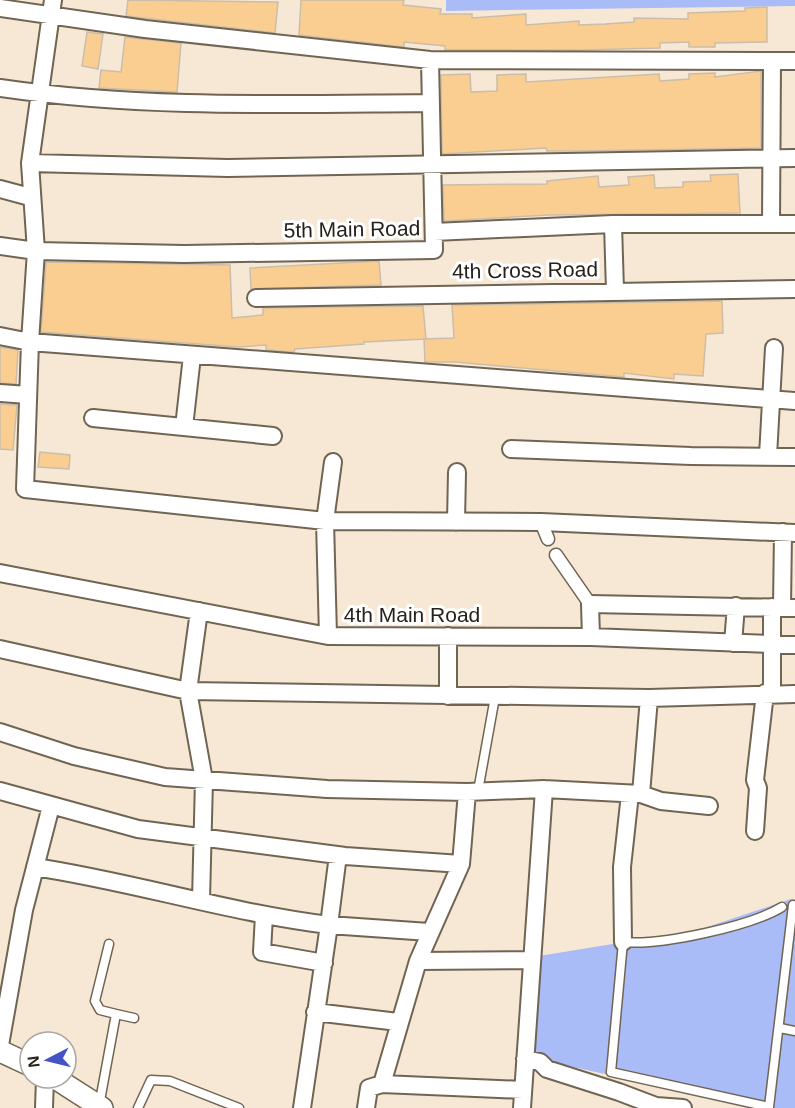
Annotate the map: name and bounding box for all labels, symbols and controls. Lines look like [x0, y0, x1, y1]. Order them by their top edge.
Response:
street label: 5th Main Road [284, 216, 420, 242]
street label: 4th Cross Road [452, 257, 598, 283]
street label: 4th Main Road [344, 603, 480, 626]
north arrow [18, 1030, 78, 1090]
text: N [24, 1055, 43, 1069]

